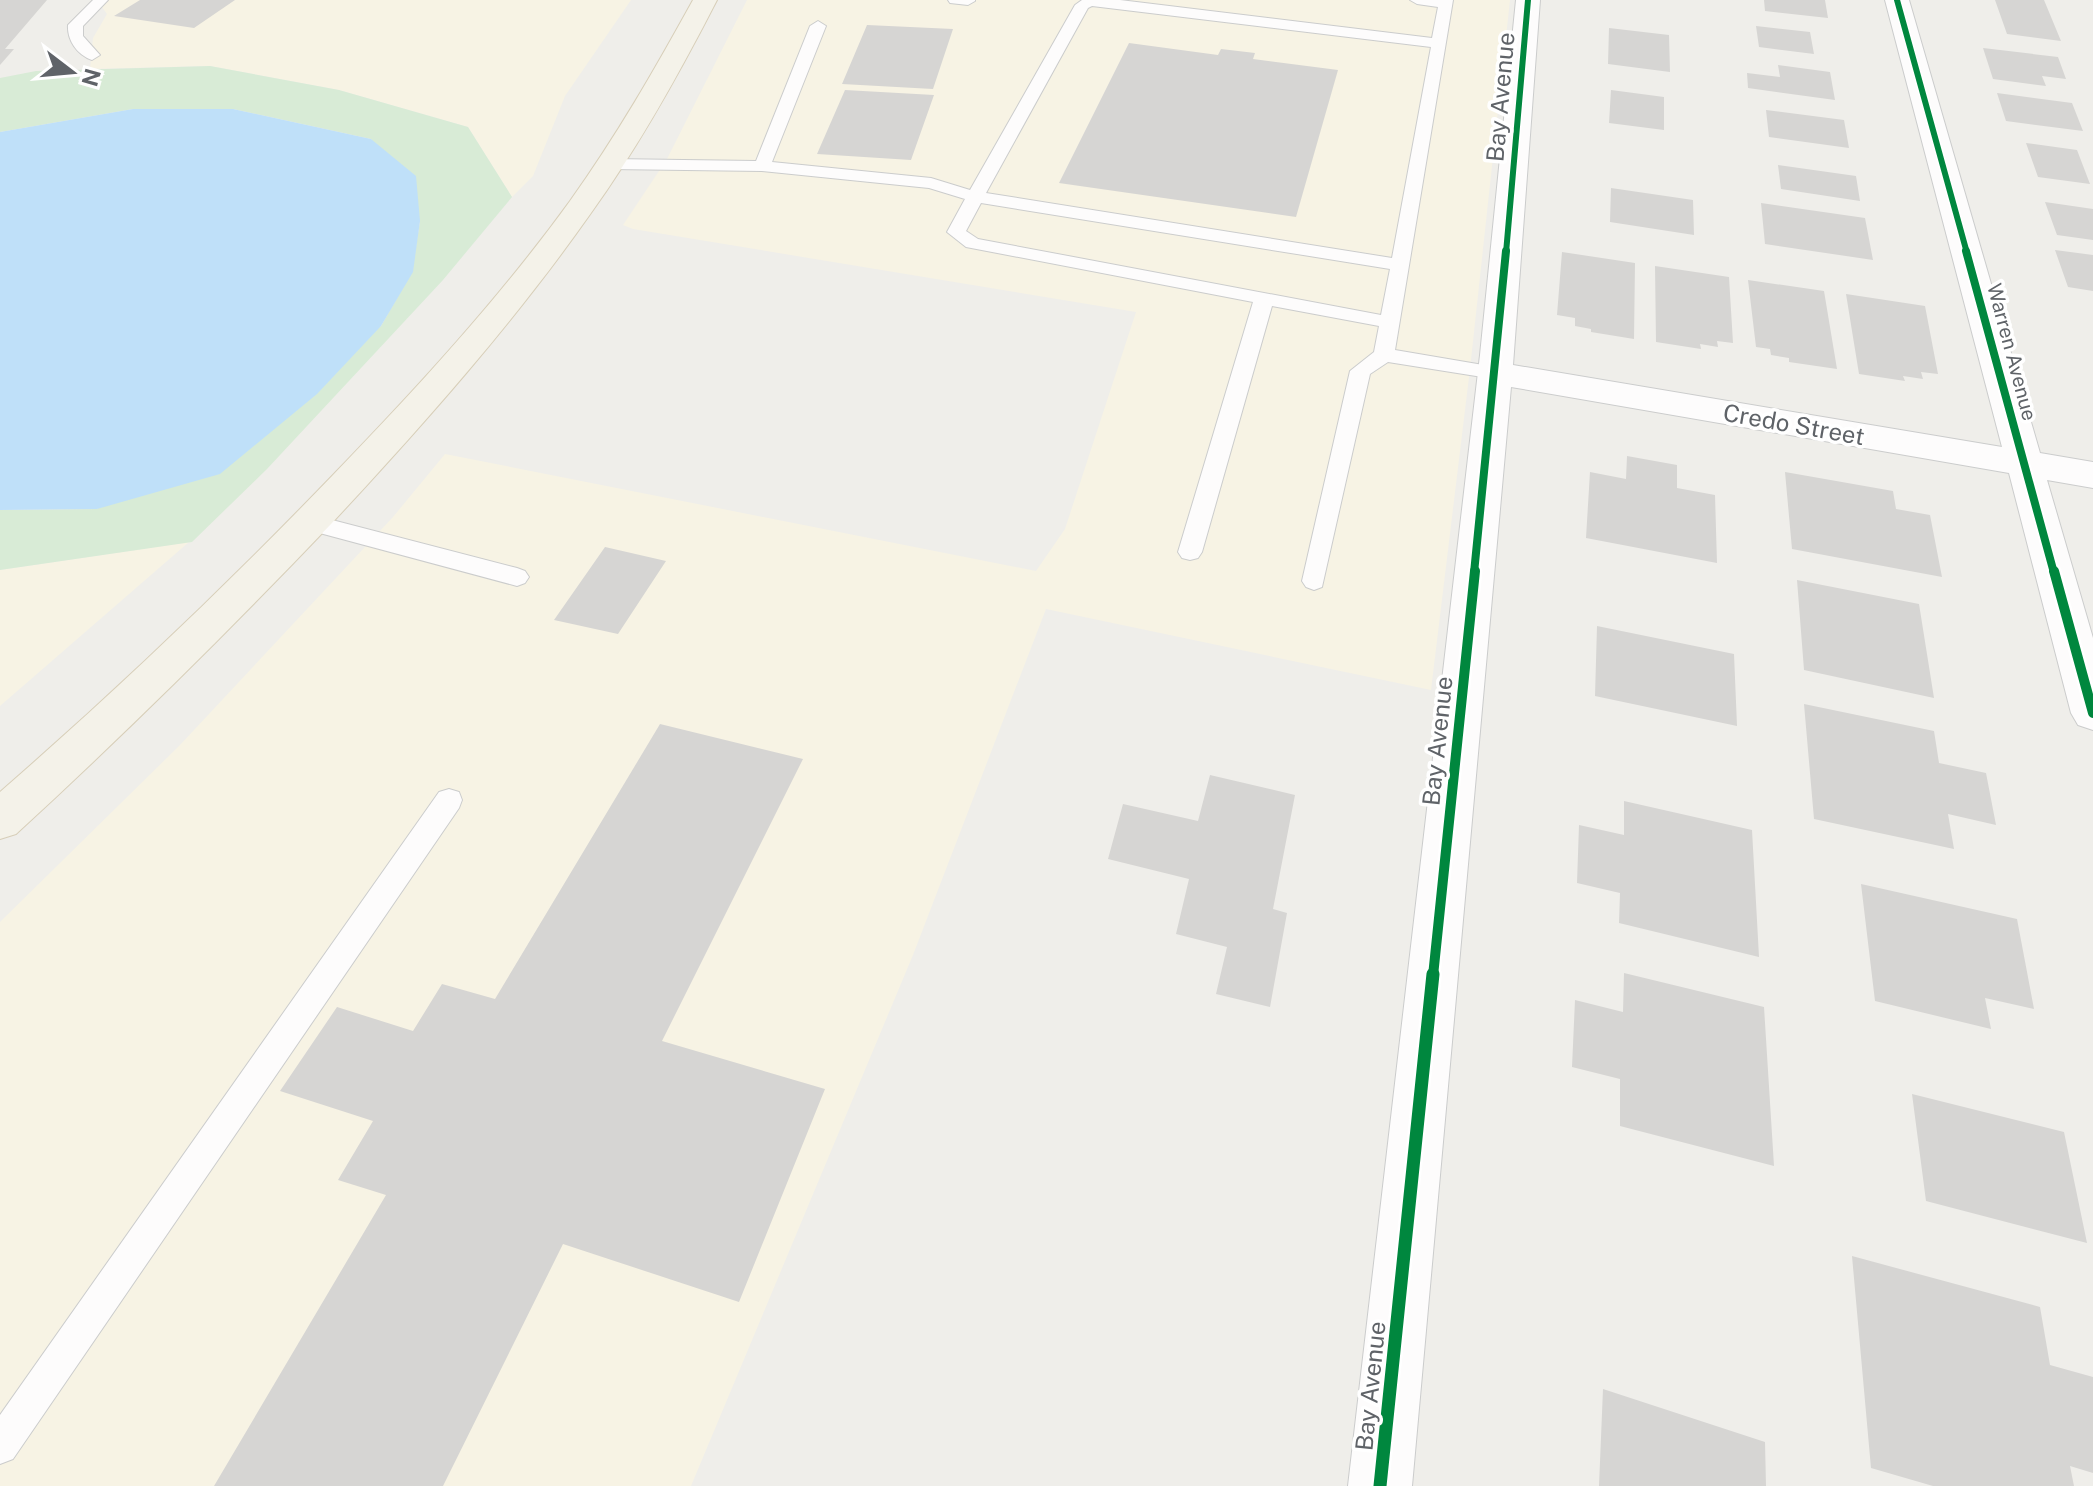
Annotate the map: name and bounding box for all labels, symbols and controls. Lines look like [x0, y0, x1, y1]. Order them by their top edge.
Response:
street label: Bay Avenue [1480, 31, 1520, 163]
north arrow [32, 32, 112, 112]
text: N [76, 66, 106, 89]
street label: Warren Avenue [1982, 281, 2042, 423]
street label: Credo Street [1721, 398, 1867, 450]
street label: Bay Avenue [1416, 675, 1458, 807]
street label: Bay Avenue [1349, 1320, 1391, 1452]

